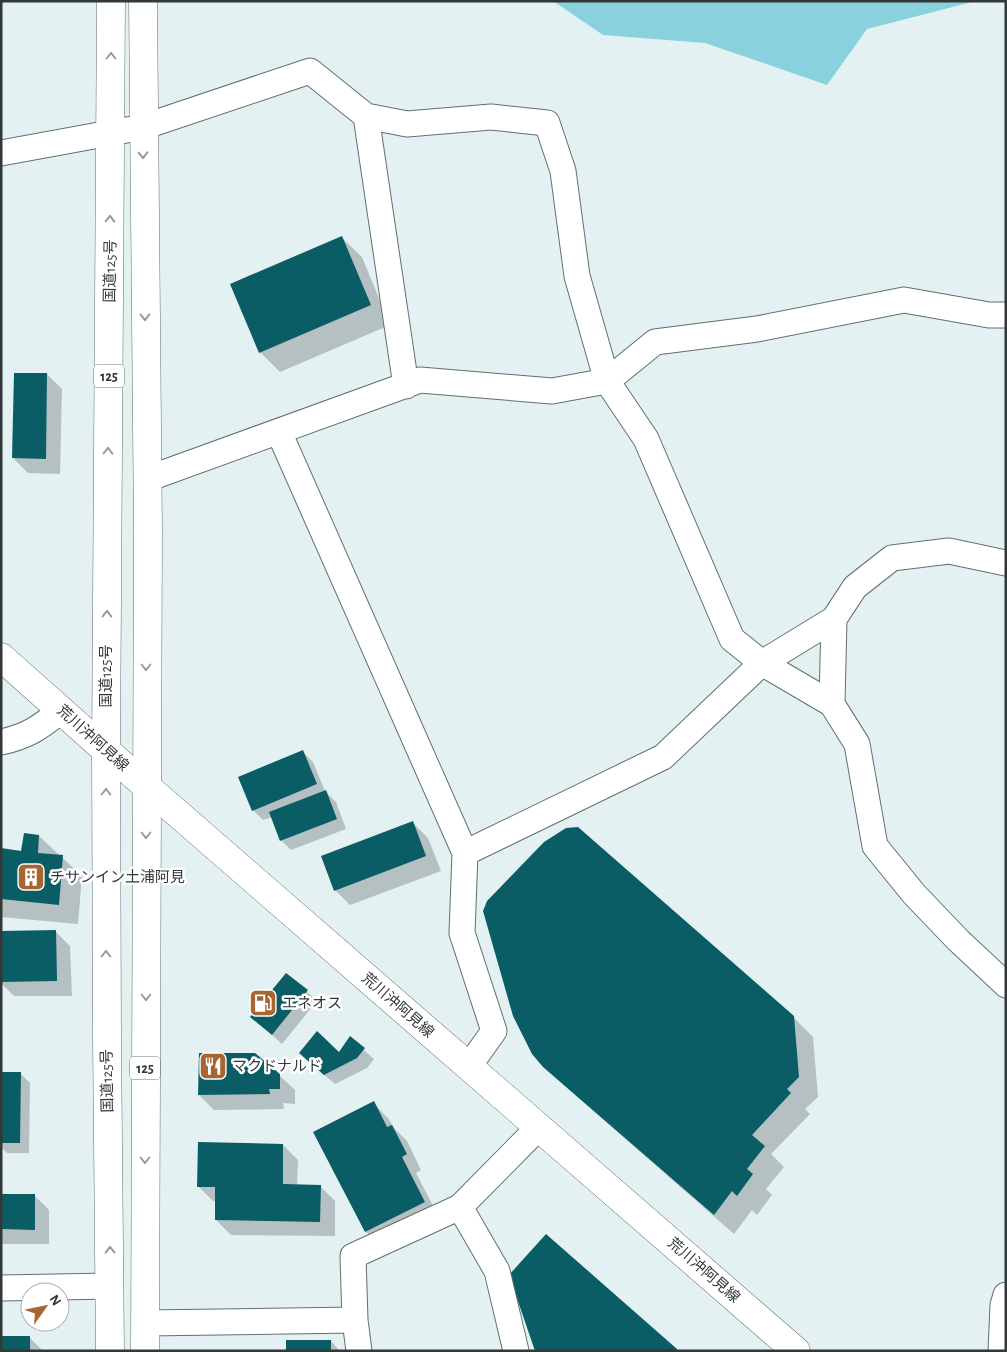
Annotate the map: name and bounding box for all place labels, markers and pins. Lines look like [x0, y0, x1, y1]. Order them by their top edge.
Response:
building icon: チサンイン土浦阿見 [16, 862, 46, 892]
place label: チサンイン土浦阿見 [50, 868, 185, 885]
fuel station icon: エネオス [248, 988, 278, 1018]
place label: エネオス [282, 996, 342, 1011]
restaurant icon: マクドナルド [198, 1051, 228, 1081]
place label: マクドナルド [232, 1058, 322, 1074]

